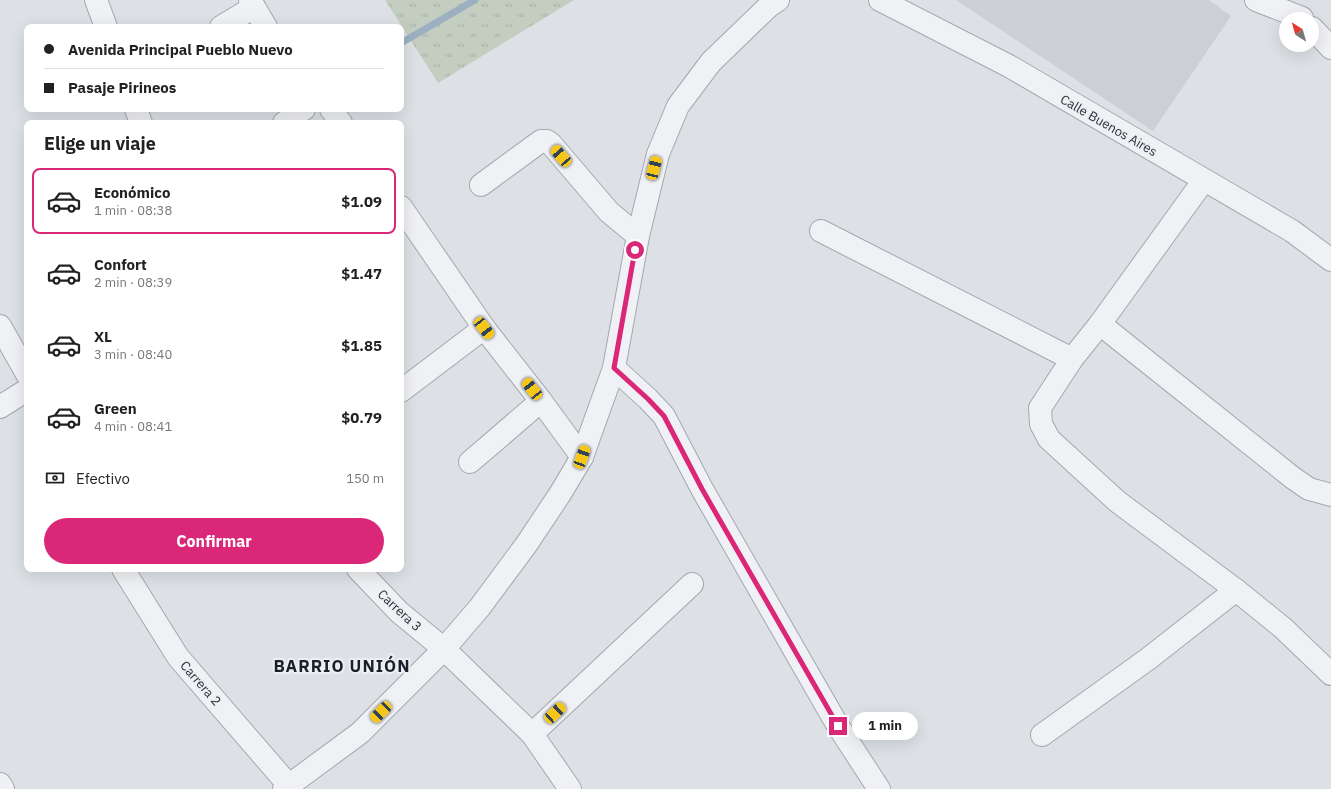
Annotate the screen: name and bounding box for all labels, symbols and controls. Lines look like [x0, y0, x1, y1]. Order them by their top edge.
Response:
north arrow [1279, 12, 1319, 52]
map controls [1279, 12, 1319, 52]
text: Avenida Principal Pueblo Nuevo [68, 40, 293, 59]
text: Pasaje Pirineos [68, 78, 176, 97]
street label: Calle Buenos Aires [1057, 91, 1160, 160]
text: Elige un viaje [44, 132, 156, 155]
car [549, 143, 573, 169]
car [645, 155, 663, 181]
icon: car [46, 183, 82, 219]
text: Económico [94, 183, 170, 202]
text: $1.09 [341, 192, 382, 211]
text: 1 min · 08:38 [94, 202, 172, 219]
route start [626, 241, 644, 259]
icon: car [46, 255, 82, 291]
text: Confort [94, 255, 147, 274]
text: $1.47 [341, 264, 382, 283]
text: 2 min · 08:39 [94, 274, 172, 291]
car [472, 315, 496, 341]
icon: car [46, 327, 82, 363]
text: XL [94, 327, 112, 346]
text: $1.85 [341, 336, 382, 355]
text: 3 min · 08:40 [94, 346, 172, 363]
car [520, 376, 544, 402]
icon: car [46, 399, 82, 435]
text: Green [94, 399, 137, 418]
text: $0.79 [341, 408, 382, 427]
text: 4 min · 08:41 [94, 418, 172, 435]
car [572, 444, 592, 470]
icon: cash [44, 467, 66, 489]
text: Efectivo [76, 469, 130, 488]
text: 150 m [346, 470, 384, 487]
button: Confirmar [44, 518, 384, 564]
street label: Carrera 3 [374, 586, 425, 635]
district label: BARRIO UNIÓN [273, 655, 411, 677]
street label: Carrera 2 [176, 657, 225, 709]
car [368, 699, 394, 725]
car [542, 700, 568, 726]
callout: 1 min [852, 712, 918, 740]
route end [829, 717, 847, 735]
text: 1 min [868, 717, 902, 734]

